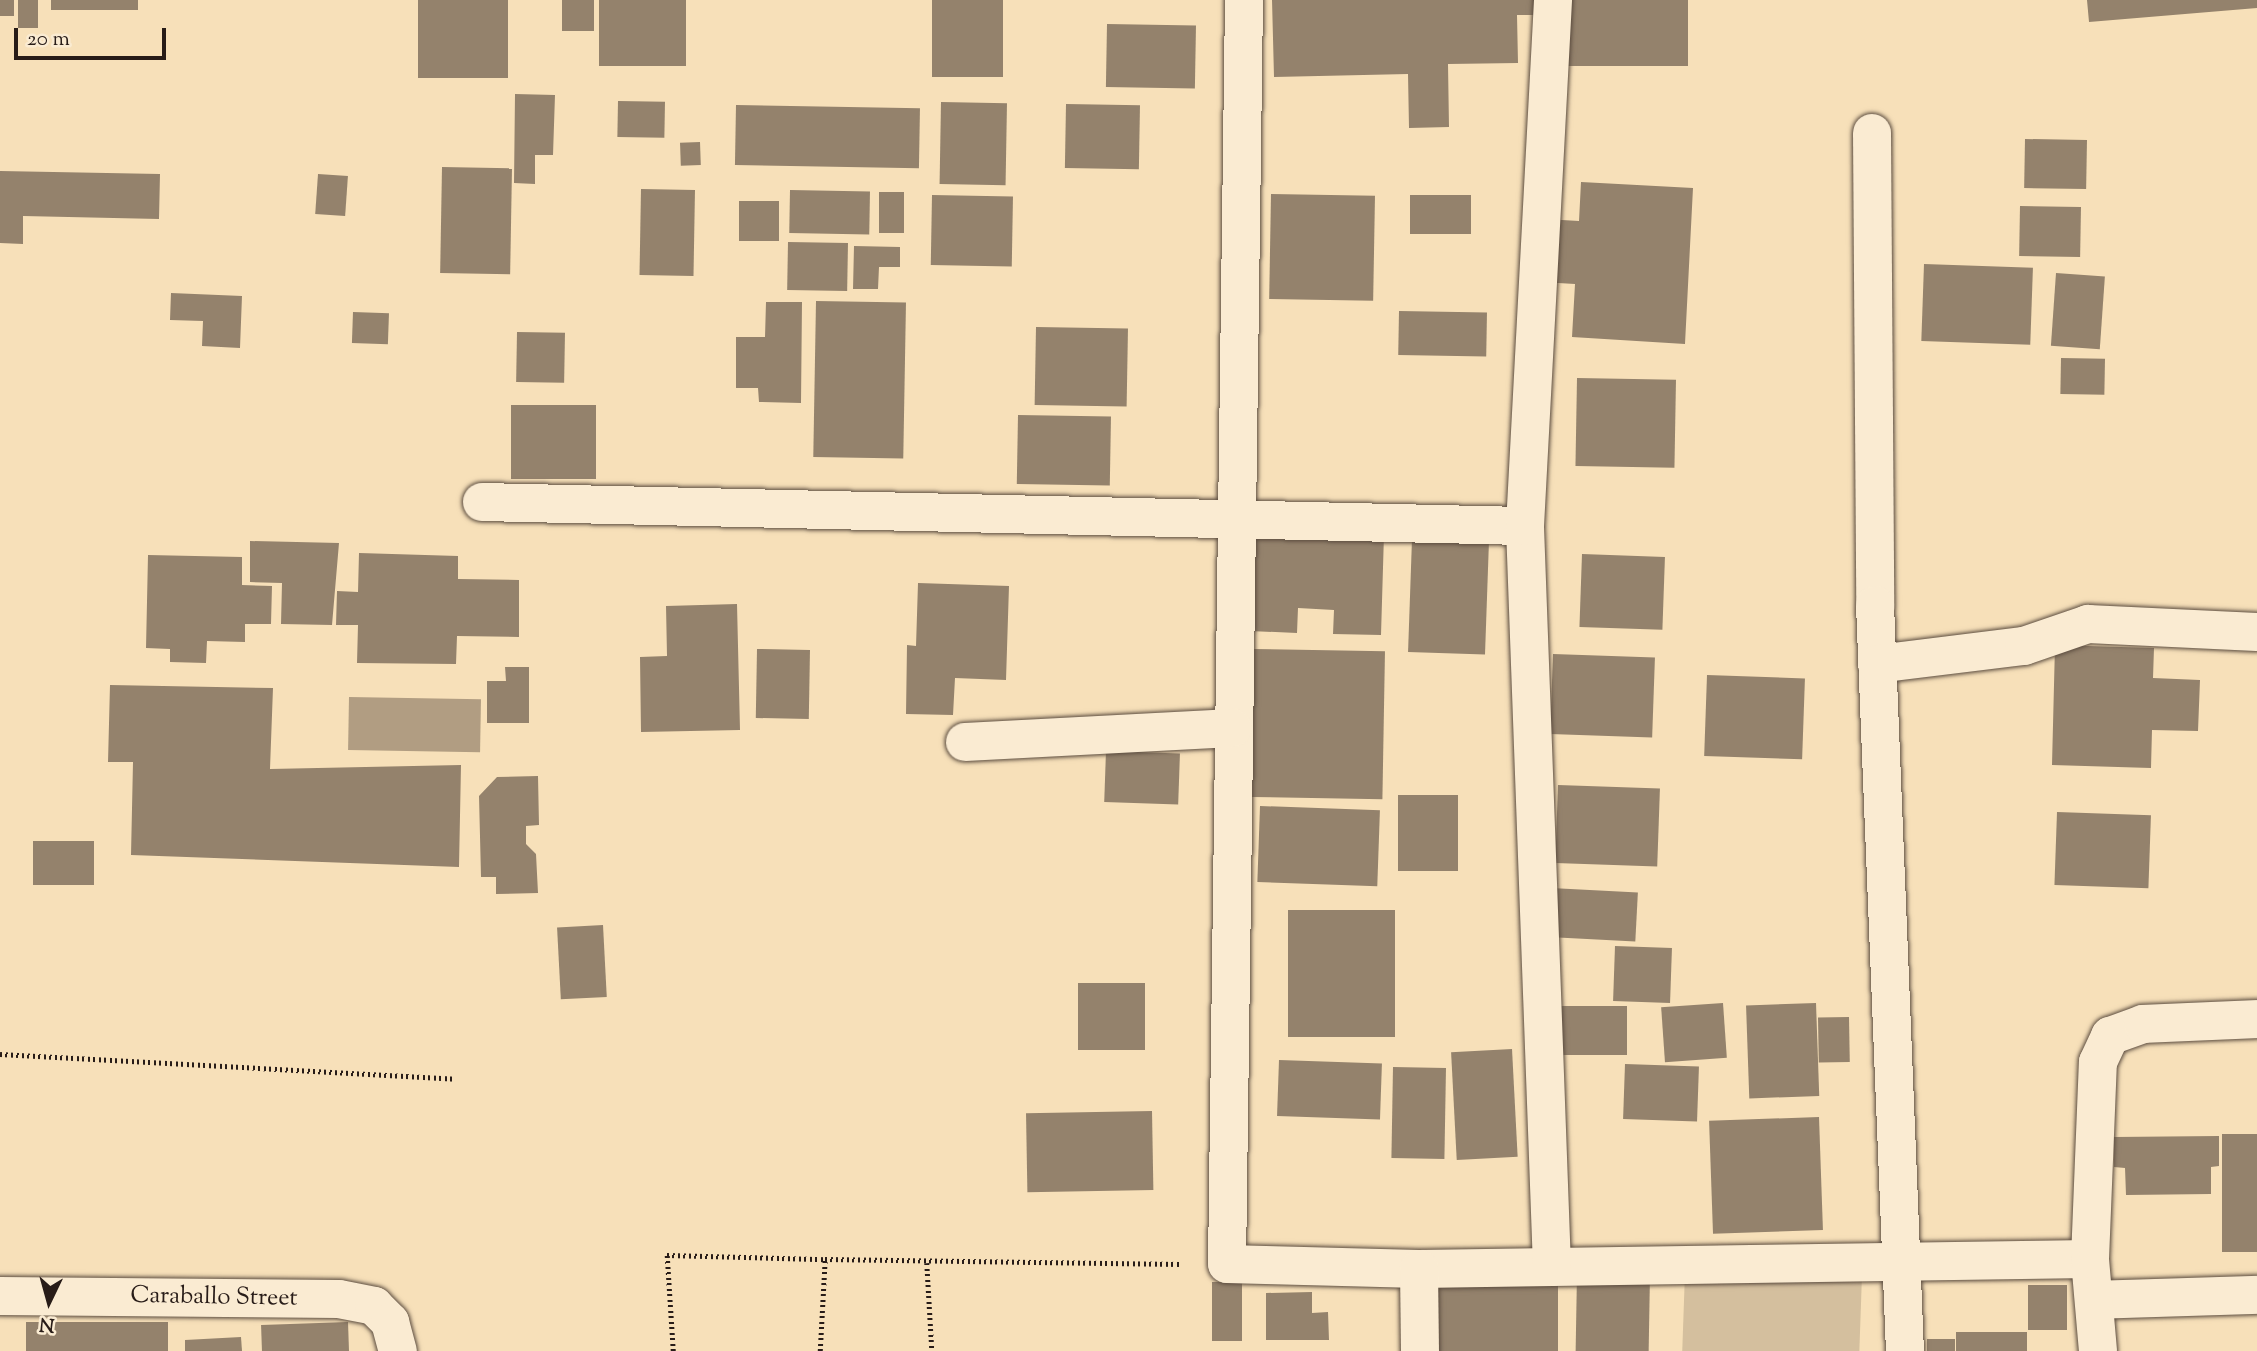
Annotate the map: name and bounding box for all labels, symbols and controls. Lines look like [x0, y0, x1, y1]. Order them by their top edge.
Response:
scale bar [18, 14, 170, 58]
text: 20 m [27, 25, 70, 55]
north arrow [14, 1267, 84, 1337]
street label: Caraballo Street [130, 1282, 298, 1314]
text: N [38, 1309, 56, 1338]

